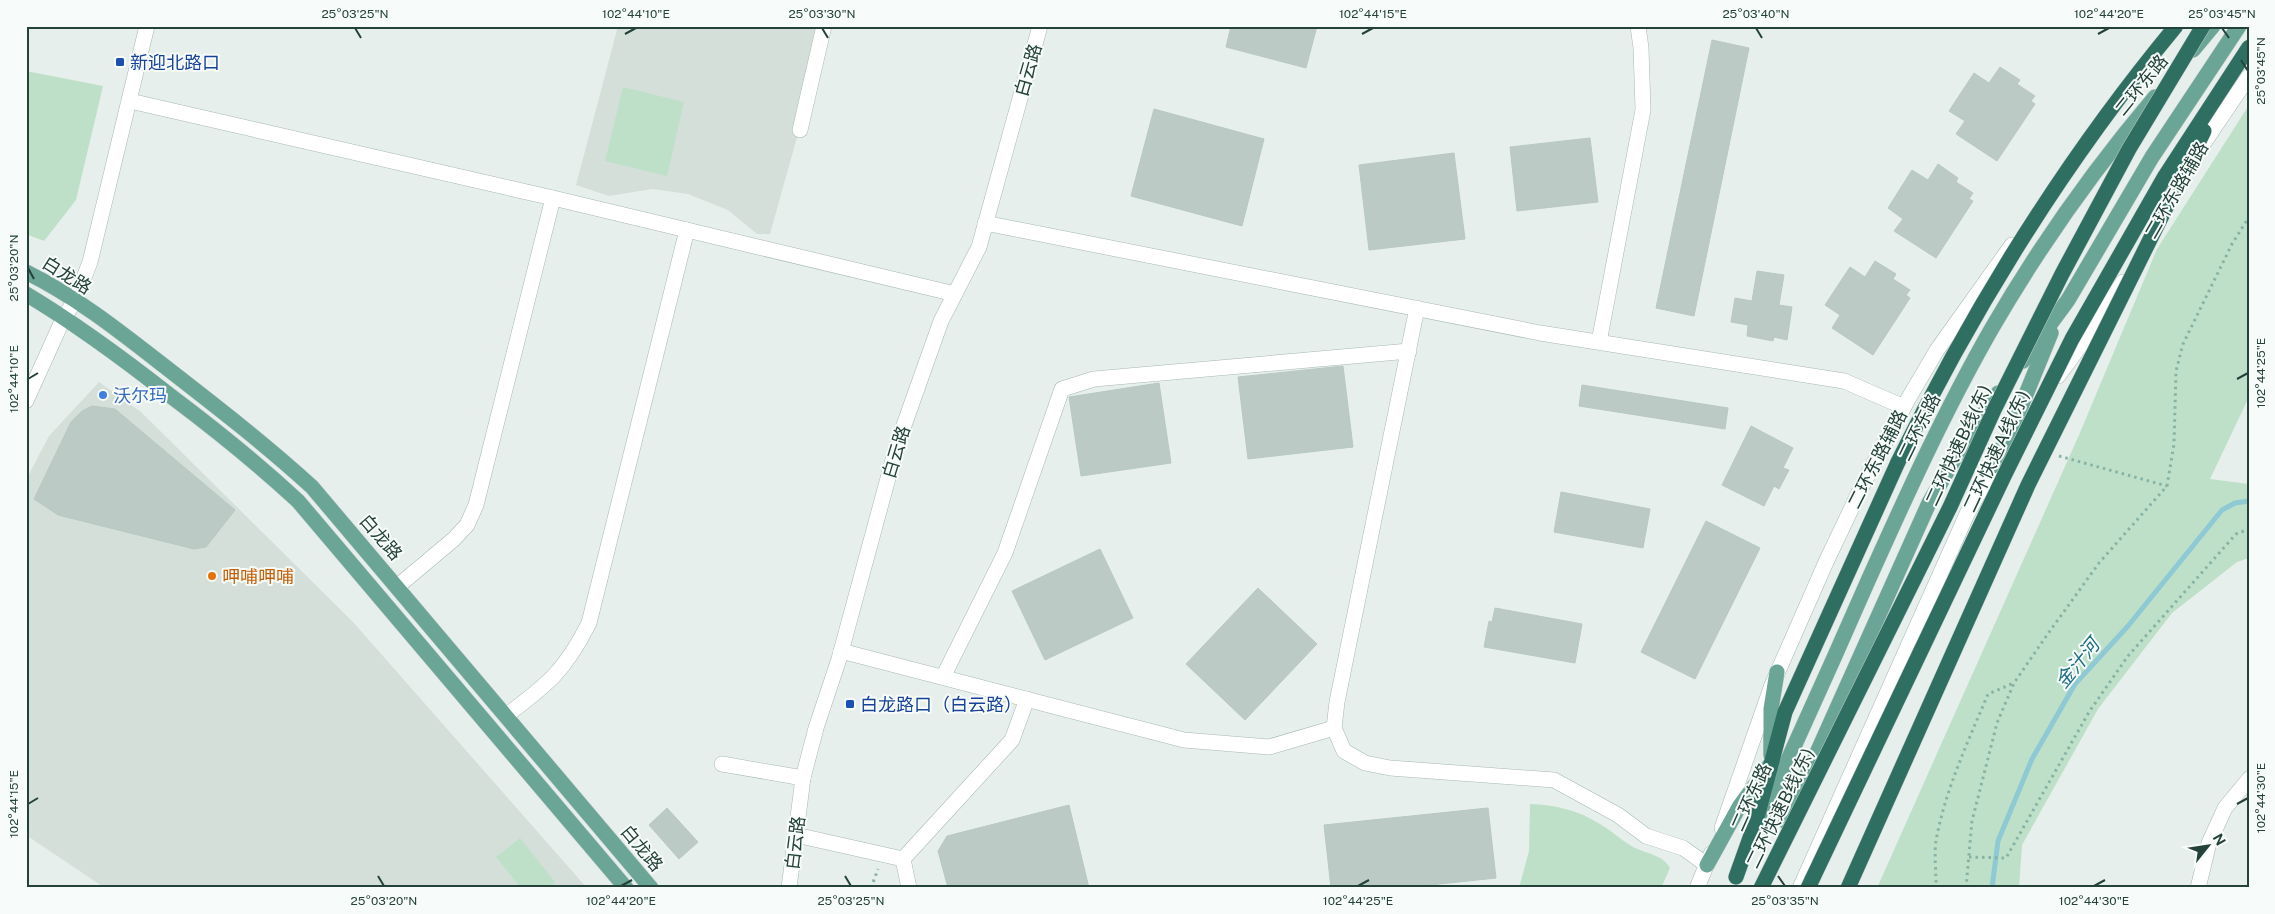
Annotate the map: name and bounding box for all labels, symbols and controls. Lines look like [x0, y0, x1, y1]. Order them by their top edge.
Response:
text: 25°03'25"N [321, 7, 389, 21]
text: 102°44'10"E [602, 7, 670, 21]
text: 25°03'30"N [788, 7, 856, 21]
text: 102°44'15"E [1339, 7, 1407, 21]
text: 25°03'40"N [1722, 7, 1790, 21]
text: 102°44'20"E [2074, 7, 2144, 21]
text: 25°03'45"N [2188, 7, 2256, 21]
text: 25°03'45"N [2254, 37, 2268, 105]
street label: 白云路 [1010, 41, 1046, 99]
street label: 二环东路 [2110, 50, 2172, 120]
place label: 新迎北路口 [130, 52, 220, 73]
marker: 新迎北路口 [114, 56, 126, 68]
street label: 二环东路辅路 [2140, 138, 2212, 242]
text: 25°03'20"N [7, 235, 21, 301]
street label: 白龙路 [39, 252, 95, 298]
text: 102°44'25"E [2254, 338, 2268, 408]
text: 102°44'10"E [7, 345, 21, 413]
street label: 二环快速B线(东) [1921, 381, 1995, 509]
place label: 沃尔玛 [113, 385, 167, 406]
street label: 二环快速A线(东) [1959, 387, 2033, 515]
marker: 沃尔玛 [97, 389, 109, 401]
street label: 二环东路 [1894, 390, 1944, 464]
street label: 二环东路辅路 [1843, 406, 1911, 512]
street label: 白云路 [878, 423, 914, 481]
street label: 白龙路 [355, 510, 407, 564]
place label: 呷哺呷哺 [222, 566, 294, 587]
marker: 呷哺呷哺 [206, 570, 218, 582]
water label: 金汁河 [2051, 631, 2106, 692]
place label: 白龙路口（白云路） [860, 694, 1022, 715]
marker: 白龙路口（白云路） [844, 698, 856, 710]
street label: 二环快速B线(东) [1742, 744, 1818, 872]
street label: 二环东路 [1727, 760, 1775, 834]
text: 102°44'30"E [2254, 763, 2268, 833]
text: 102°44'15"E [7, 770, 21, 838]
street label: 白云路 [781, 815, 809, 871]
street label: 白龙路 [617, 821, 667, 875]
north arrow [2182, 822, 2232, 872]
text: N [2210, 831, 2229, 848]
text: 25°03'20"N [351, 894, 417, 908]
text: 102°44'20"E [586, 894, 656, 908]
text: 25°03'25"N [817, 894, 885, 908]
text: 102°44'25"E [1323, 894, 1393, 908]
text: 25°03'35"N [1751, 894, 1819, 908]
text: 102°44'30"E [2059, 894, 2129, 908]

